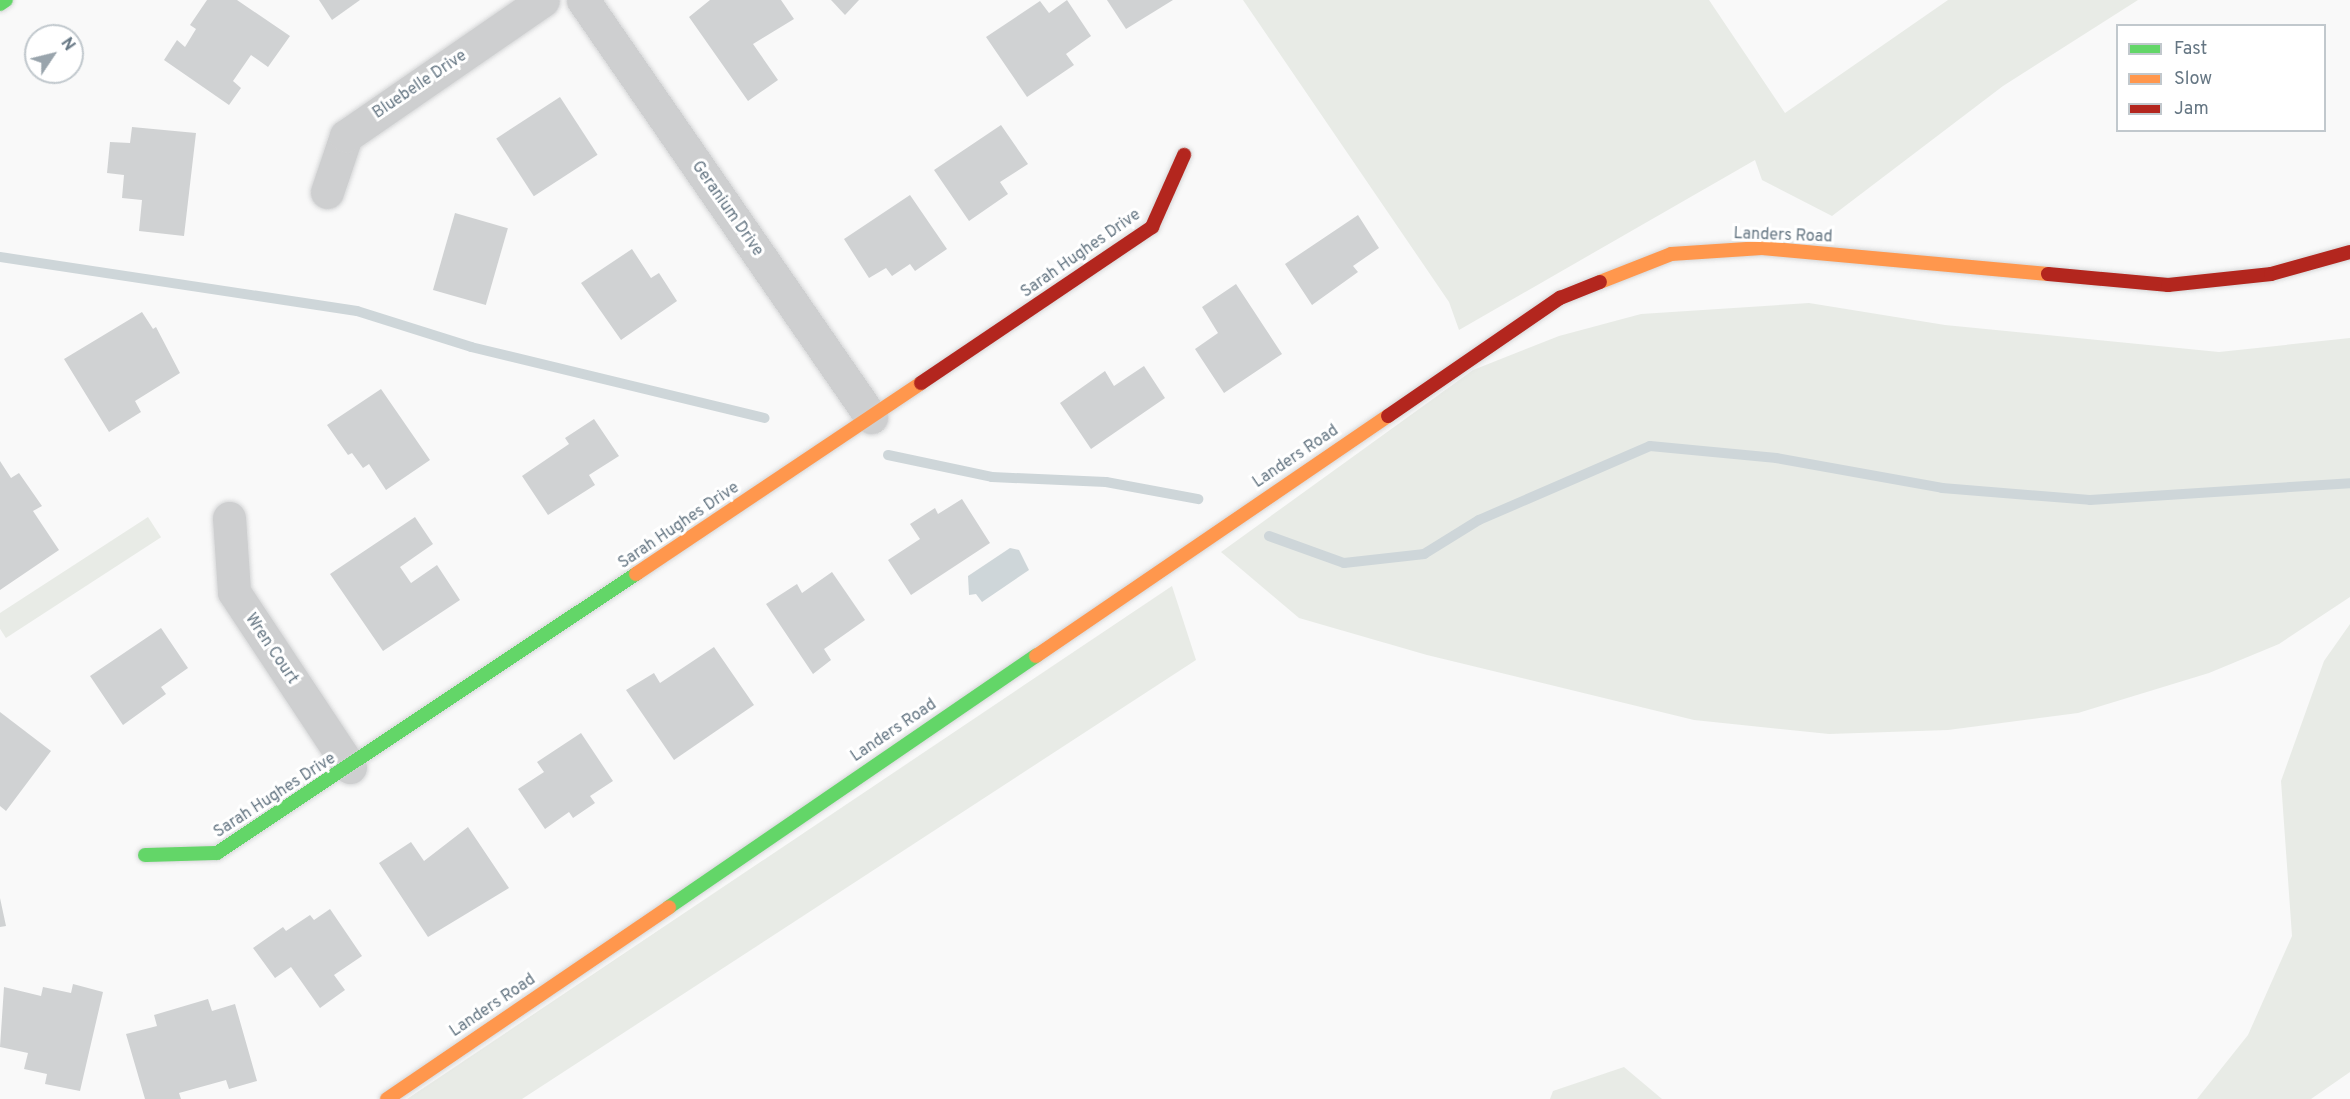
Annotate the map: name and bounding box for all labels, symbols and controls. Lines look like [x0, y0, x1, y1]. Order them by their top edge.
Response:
north arrow [24, 24, 84, 84]
legend [2116, 24, 2326, 132]
text: N [56, 34, 79, 55]
text: Fast [2174, 38, 2207, 61]
street label: Bluebelle Drive [370, 47, 470, 123]
text: Slow [2174, 68, 2212, 91]
text: Jam [2174, 98, 2209, 121]
street label: Geranium Drive [687, 158, 767, 260]
street label: Sarah Hughes Drive [1018, 206, 1144, 302]
street label: Landers Road [1733, 225, 1833, 247]
street label: Landers Road [1250, 421, 1342, 493]
street label: Sarah Hughes Drive [615, 479, 743, 573]
street label: Wren Court [240, 610, 302, 688]
street label: Landers Road [848, 695, 940, 767]
street label: Sarah Hughes Drive [211, 749, 339, 843]
street label: Landers Road [447, 970, 539, 1042]

